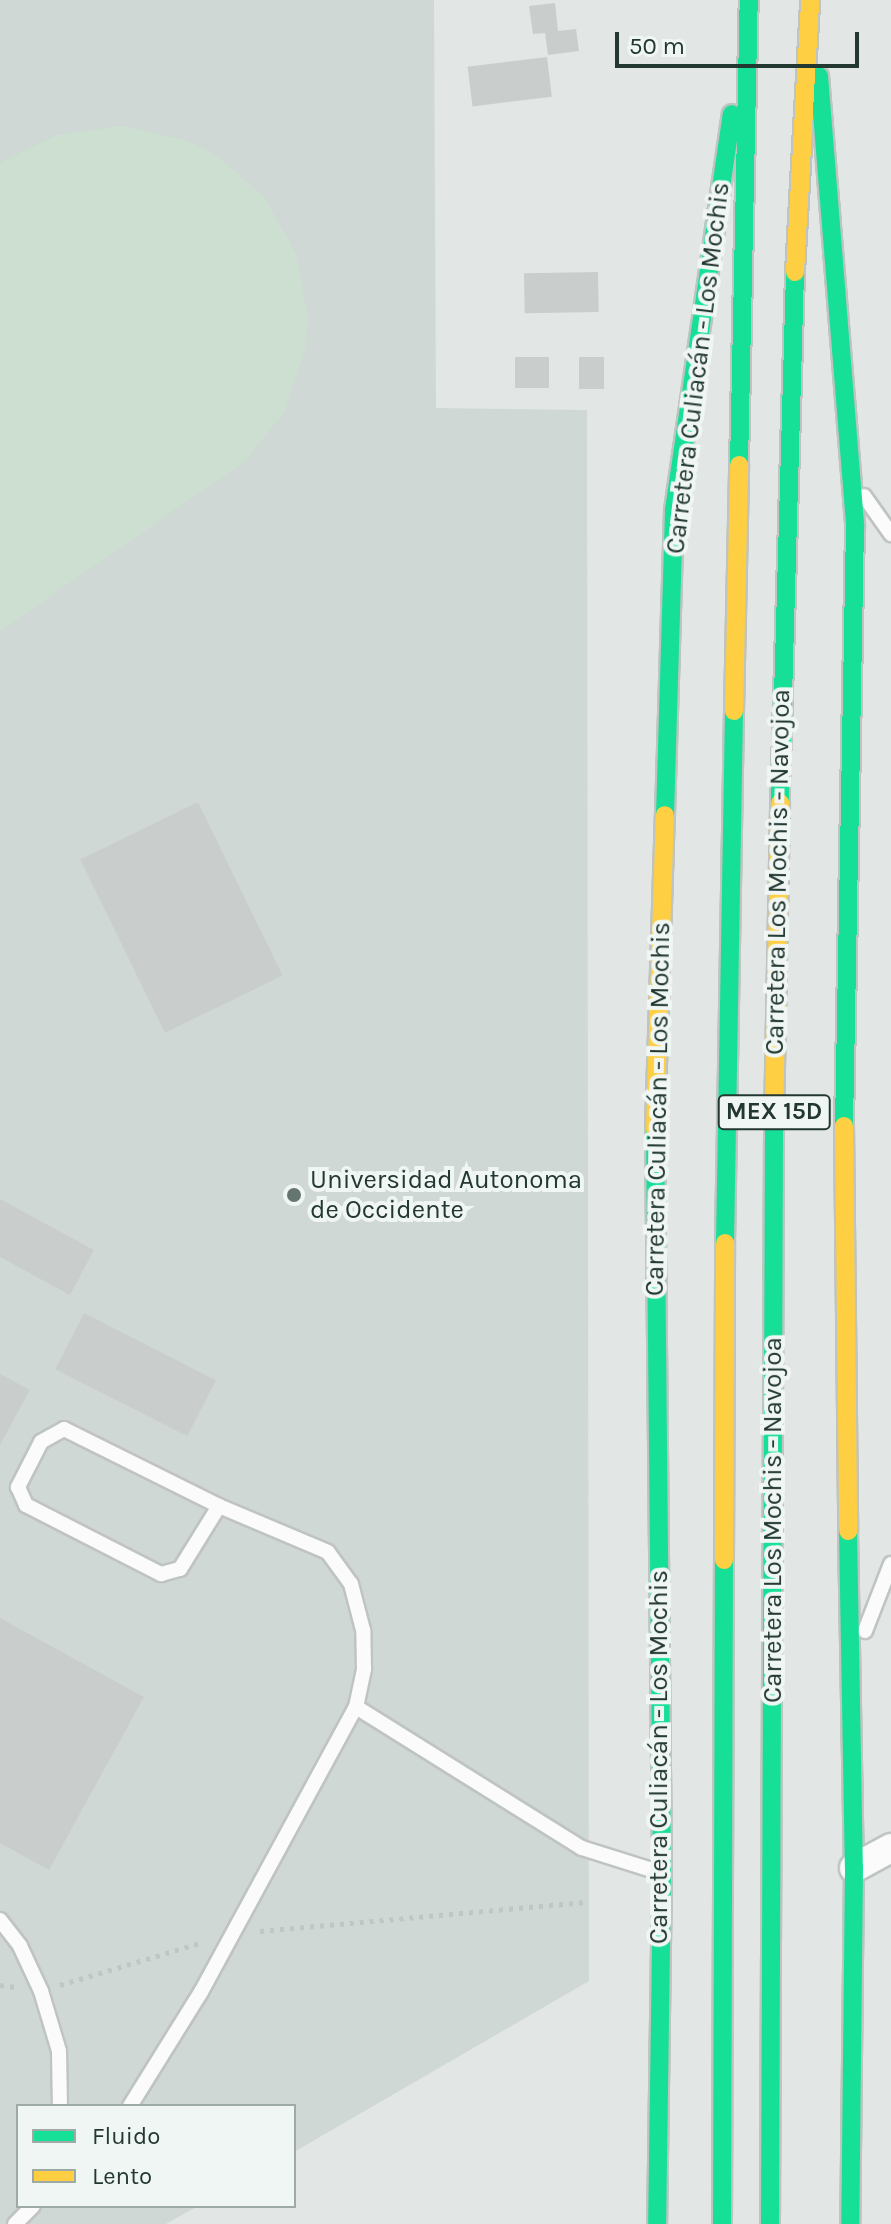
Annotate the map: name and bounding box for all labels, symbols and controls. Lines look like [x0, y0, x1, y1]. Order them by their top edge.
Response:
scale bar [619, 16, 863, 66]
text: 50 m [629, 32, 685, 60]
street label: Carretera Culiacán - Los Mochis [660, 180, 736, 556]
street label: Carretera Los Mochis - Navojoa [759, 689, 797, 1055]
street label: Carretera Culiacán - Los Mochis [639, 922, 677, 1296]
road number: MEX 15D [716, 1092, 832, 1132]
place label: Universidad Autonoma de Occidente [310, 1164, 582, 1226]
marker: Universidad Autonoma de Occidente [285, 1186, 303, 1204]
street label: Carretera Los Mochis - Navojoa [757, 1337, 789, 1703]
street label: Carretera Culiacán - Los Mochis [643, 1570, 675, 1944]
legend [16, 2104, 296, 2208]
text: Fluido [92, 2122, 160, 2150]
text: Lento [92, 2162, 152, 2190]

